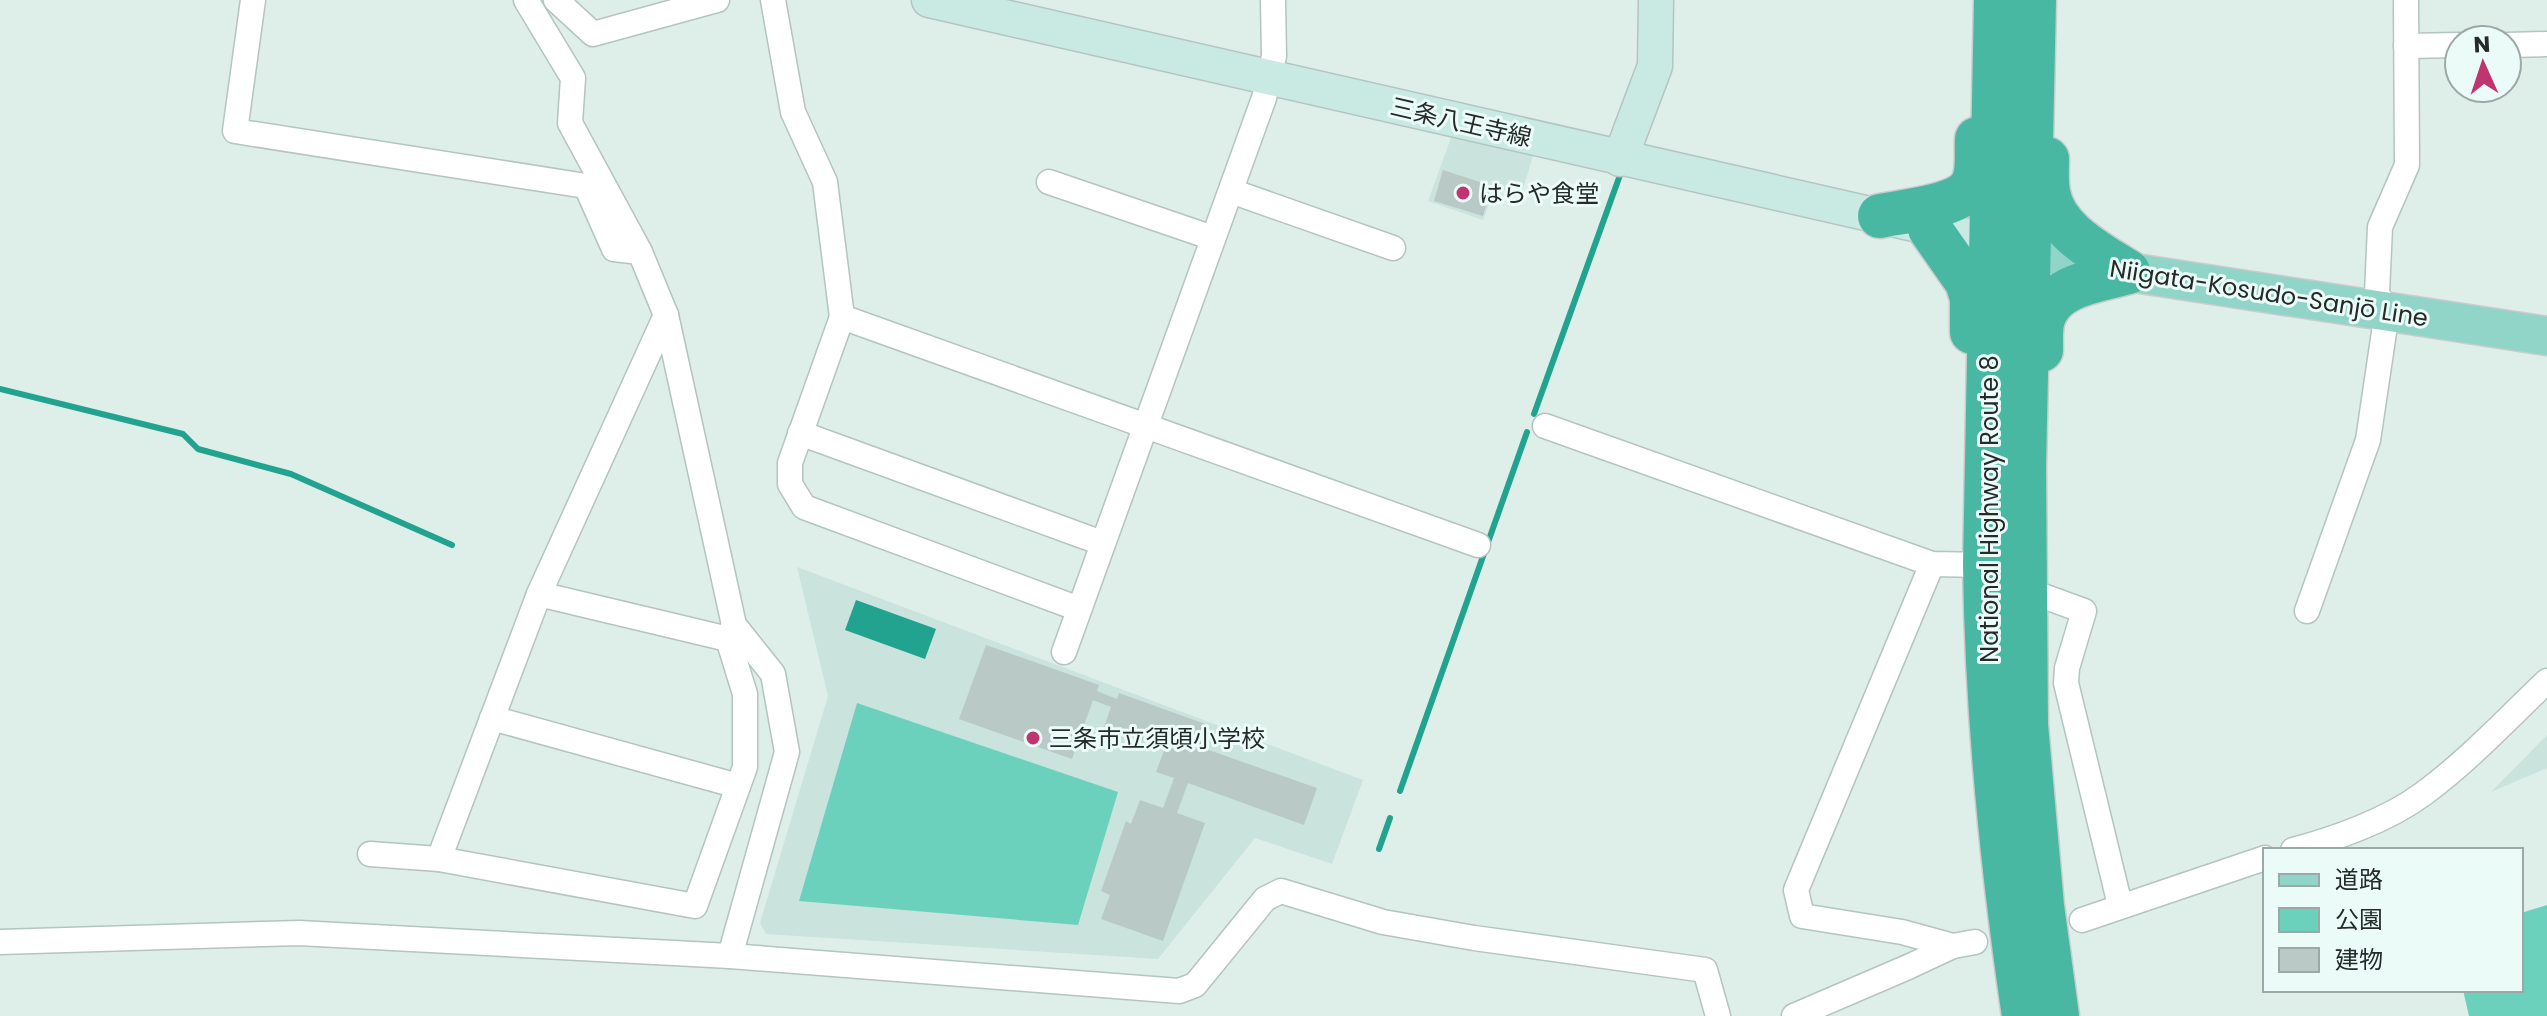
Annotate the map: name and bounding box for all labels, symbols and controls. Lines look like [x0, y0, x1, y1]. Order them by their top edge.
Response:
north arrow [2443, 24, 2523, 104]
text: N [2473, 29, 2491, 60]
street label: 三条八王寺線 [1387, 90, 1535, 154]
place label: はらや食堂 [1479, 177, 1599, 210]
marker: はらや食堂 [1454, 184, 1472, 202]
street label: Niigata-Kosudo-Sanjō Line [2108, 252, 2430, 334]
street label: National Highway Route 8 [1973, 355, 2006, 663]
place label: 三条市立須頃小学校 [1049, 722, 1265, 755]
marker: 三条市立須頃小学校 [1024, 729, 1042, 747]
legend [2263, 848, 2523, 992]
text: 道路 [2335, 863, 2383, 896]
text: 公園 [2335, 903, 2383, 936]
text: 建物 [2335, 943, 2383, 976]

